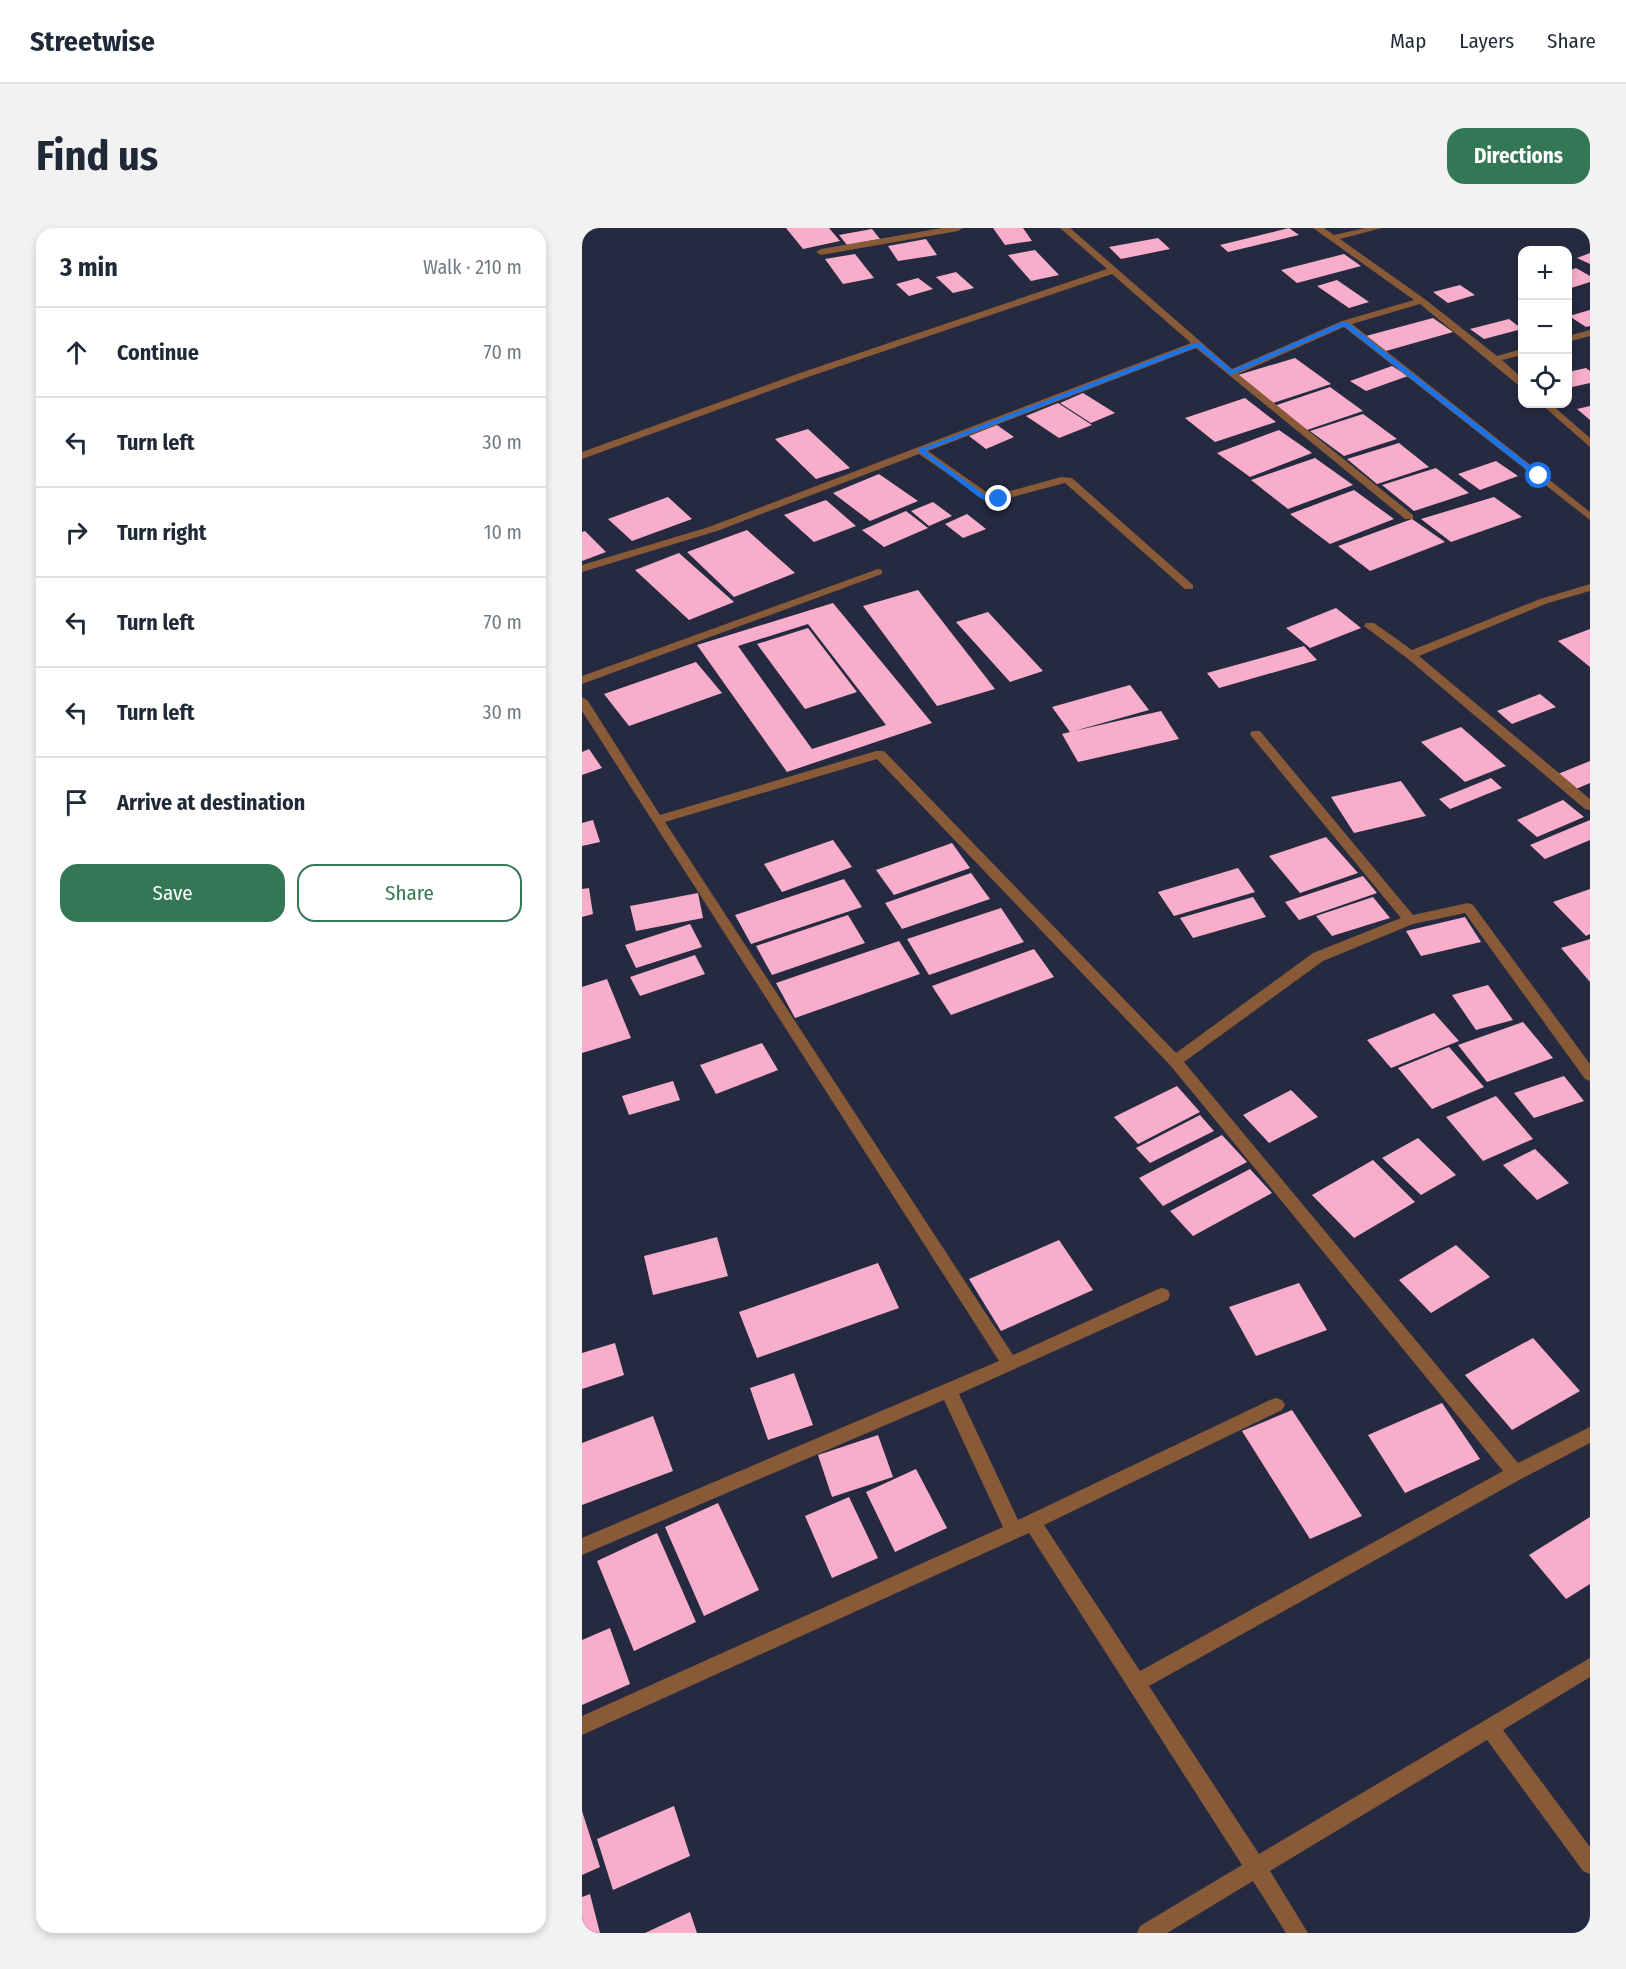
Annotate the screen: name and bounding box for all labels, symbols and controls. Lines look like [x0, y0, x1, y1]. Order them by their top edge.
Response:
text: Streetwise [30, 25, 155, 58]
text: Map [1390, 28, 1426, 54]
text: Layers [1459, 28, 1514, 54]
text: Share [1547, 28, 1596, 54]
button: Directions [1447, 128, 1590, 184]
text: Find us [36, 131, 158, 181]
map controls [1518, 246, 1572, 408]
button: + [1518, 246, 1572, 300]
text: 3 min [60, 252, 118, 283]
text: Walk · 210 m [423, 255, 522, 279]
button: − [1518, 300, 1572, 354]
icon: ahead [60, 336, 93, 369]
text: Continue [117, 339, 199, 366]
text: 70 m [484, 340, 522, 364]
button: locate [1518, 354, 1572, 408]
icon: left [60, 426, 93, 459]
text: Turn left [117, 429, 195, 456]
text: 30 m [482, 430, 522, 454]
route start [1525, 462, 1551, 488]
route end [985, 485, 1011, 511]
icon: right [60, 516, 93, 549]
text: Turn right [117, 519, 206, 546]
text: 10 m [484, 520, 522, 544]
icon: left [60, 606, 93, 639]
text: Turn left [117, 609, 195, 636]
text: 70 m [484, 610, 522, 634]
icon: left [60, 696, 93, 729]
text: Turn left [117, 699, 195, 726]
text: 30 m [482, 700, 522, 724]
icon: arrive [60, 786, 93, 819]
text: Arrive at destination [117, 789, 305, 816]
button: Save [60, 864, 285, 922]
button: Share [297, 864, 522, 922]

